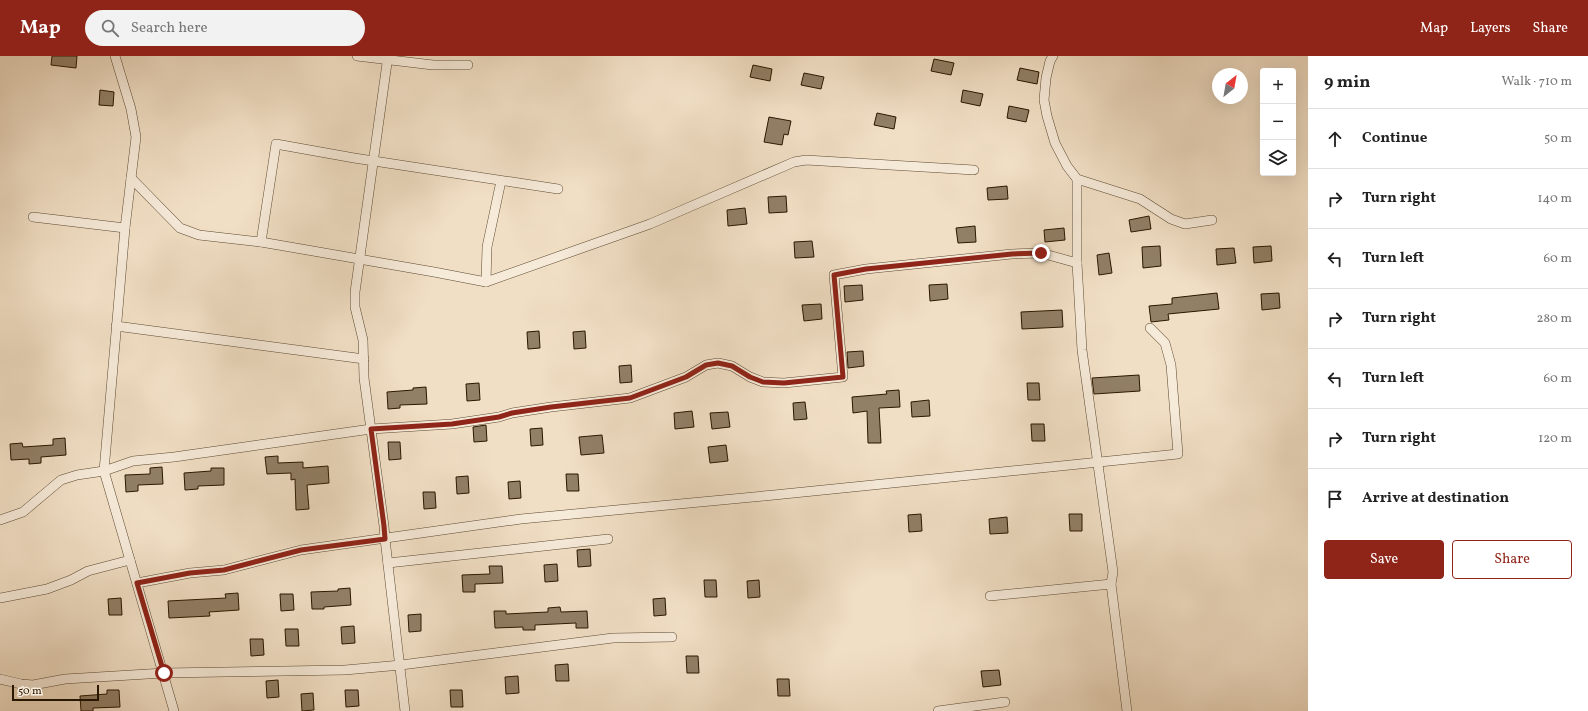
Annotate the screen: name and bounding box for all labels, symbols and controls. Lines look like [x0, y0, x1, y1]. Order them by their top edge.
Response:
search box [85, 10, 365, 46]
text: Map [20, 15, 61, 41]
icon: search [99, 17, 121, 39]
text: Search here [131, 18, 208, 39]
text: Map [1420, 19, 1448, 38]
text: Layers [1470, 19, 1510, 38]
text: Share [1532, 19, 1568, 38]
north arrow [1212, 68, 1248, 104]
map controls [1260, 68, 1296, 176]
button: + [1260, 68, 1296, 104]
text: 9 min [1324, 71, 1370, 94]
text: Walk · 710 m [1501, 73, 1572, 91]
button: − [1260, 104, 1296, 140]
icon: ahead [1324, 128, 1346, 150]
text: Continue [1362, 128, 1427, 149]
text: 50 m [1544, 130, 1572, 148]
button: layers [1260, 140, 1296, 176]
icon: right [1324, 188, 1346, 210]
text: Turn right [1362, 188, 1436, 209]
text: 140 m [1538, 190, 1572, 208]
route end [1032, 244, 1050, 262]
icon: left [1324, 248, 1346, 270]
text: Turn left [1362, 248, 1424, 269]
text: 60 m [1544, 250, 1572, 268]
icon: right [1324, 308, 1346, 330]
text: Turn right [1362, 308, 1436, 329]
text: 280 m [1536, 310, 1572, 328]
icon: left [1324, 368, 1346, 390]
text: Turn left [1362, 368, 1424, 389]
text: 60 m [1544, 370, 1572, 388]
icon: right [1324, 428, 1346, 450]
text: Turn right [1362, 428, 1436, 449]
text: 120 m [1538, 430, 1572, 448]
icon: arrive [1324, 488, 1346, 510]
text: Arrive at destination [1362, 488, 1509, 509]
button: Save [1324, 540, 1444, 579]
button: Share [1452, 540, 1572, 579]
route start [155, 664, 173, 682]
scale bar [12, 683, 99, 702]
text: 50 m [18, 684, 42, 699]

